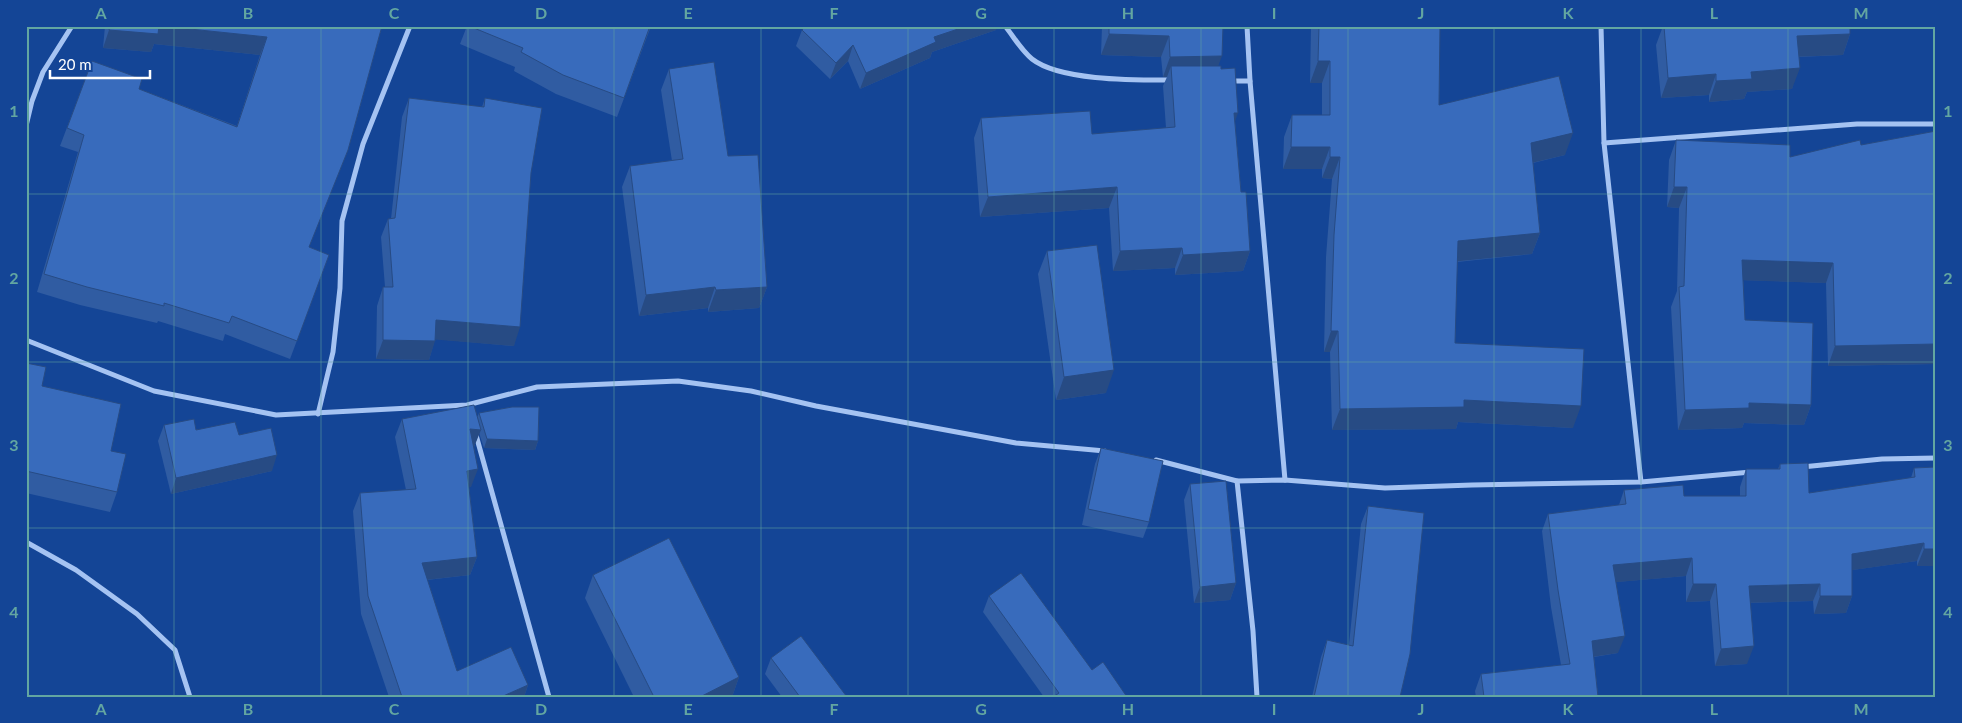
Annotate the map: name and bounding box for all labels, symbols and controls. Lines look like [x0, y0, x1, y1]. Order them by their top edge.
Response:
text: A [94, 3, 107, 22]
text: B [243, 3, 253, 22]
text: C [389, 3, 400, 22]
text: D [535, 3, 547, 22]
text: E [683, 3, 693, 22]
text: F [829, 3, 839, 22]
text: G [975, 3, 987, 22]
text: H [1122, 3, 1134, 22]
text: I [1272, 3, 1276, 22]
text: J [1418, 3, 1424, 22]
text: K [1563, 3, 1575, 22]
text: L [1710, 3, 1719, 22]
text: M [1853, 3, 1869, 22]
scale bar [50, 48, 150, 80]
text: 20 m [58, 55, 92, 73]
text: 1 [9, 101, 19, 120]
text: 1 [1943, 101, 1953, 120]
text: 2 [9, 268, 19, 287]
text: 2 [1943, 268, 1953, 287]
text: 3 [9, 435, 19, 454]
text: 3 [1943, 435, 1953, 454]
text: 4 [9, 602, 19, 621]
text: 4 [1943, 602, 1953, 621]
text: A [94, 699, 107, 718]
text: B [243, 699, 253, 718]
text: C [389, 699, 400, 718]
text: D [535, 699, 547, 718]
text: E [683, 699, 693, 718]
text: F [829, 699, 839, 718]
text: G [975, 699, 987, 718]
text: H [1122, 699, 1134, 718]
text: I [1272, 699, 1276, 718]
text: J [1418, 699, 1424, 718]
text: K [1563, 699, 1575, 718]
text: L [1710, 699, 1719, 718]
text: M [1853, 699, 1869, 718]

